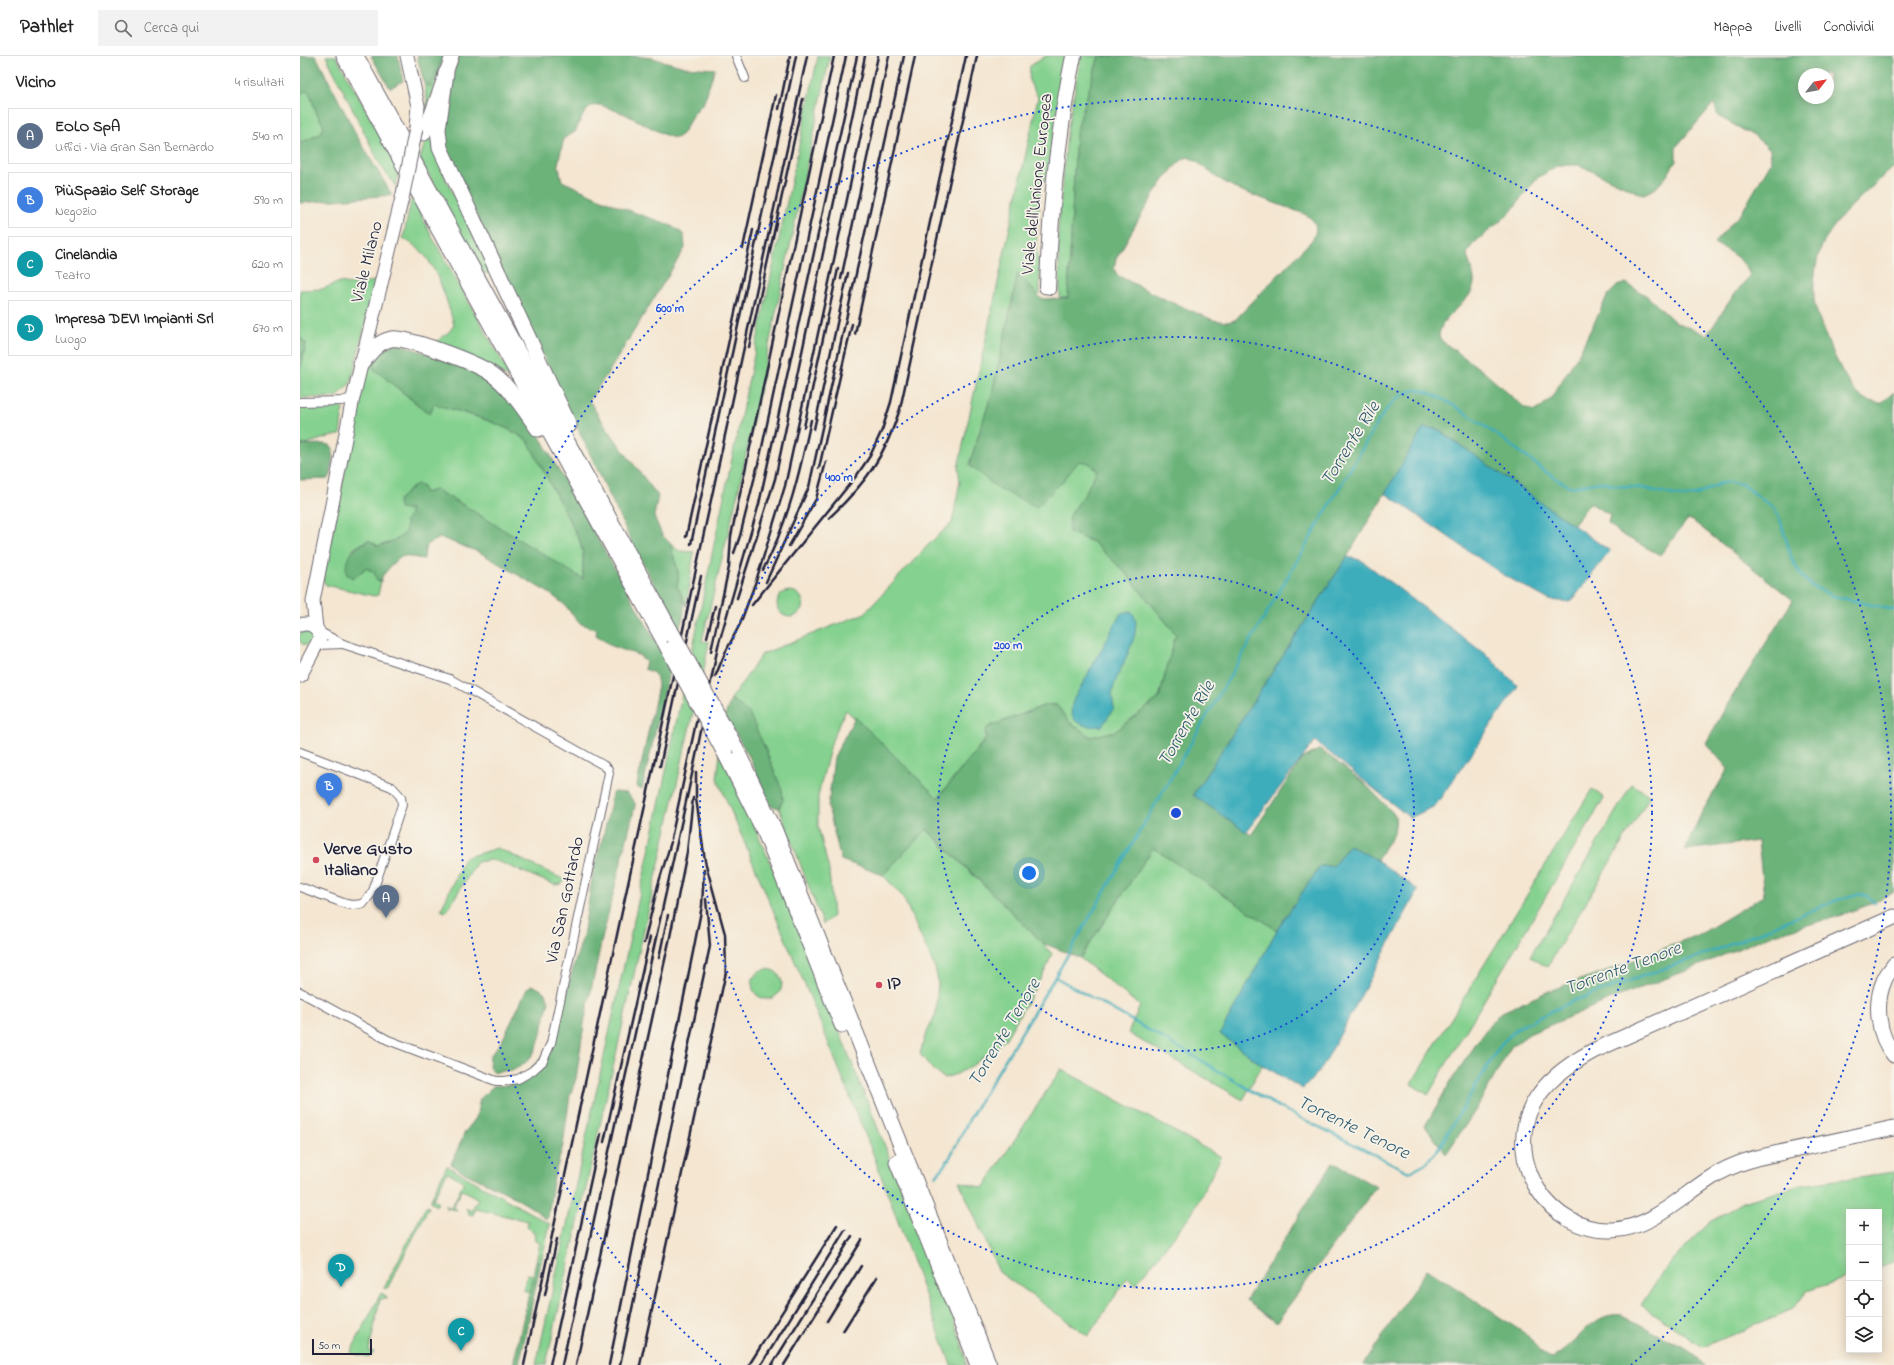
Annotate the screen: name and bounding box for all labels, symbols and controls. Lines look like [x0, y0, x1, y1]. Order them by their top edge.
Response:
search box [98, 10, 378, 46]
text: Pathlet [20, 14, 74, 41]
icon: search [112, 17, 134, 39]
text: Cerca qui [144, 17, 199, 39]
text: Mappa [1714, 17, 1752, 38]
text: Livelli [1774, 17, 1801, 38]
text: Condividi [1823, 17, 1874, 38]
north arrow [1798, 68, 1834, 104]
text: Vicino [16, 70, 56, 95]
text: 4 risultati [235, 73, 284, 92]
street label: Viale dell'Unione Europea [1015, 92, 1060, 277]
text: EOLO SpA [55, 116, 120, 138]
text: A [26, 127, 34, 146]
text: 540 m [251, 127, 283, 146]
text: Uffici · Via Gran San Bernardo [55, 138, 214, 157]
text: PiùSpazio Self Storage [55, 180, 199, 202]
text: B [26, 191, 34, 210]
text: 590 m [253, 191, 283, 210]
text: Negozio [55, 202, 97, 221]
street label: Viale Milano [345, 219, 391, 306]
text: Cinelandia [55, 244, 117, 266]
text: C [26, 255, 34, 274]
text: 620 m [252, 255, 283, 274]
text: Teatro [55, 266, 90, 285]
text: 600 m [655, 300, 685, 318]
text: Impresa DEVI Impianti Srl [55, 308, 213, 330]
text: D [25, 319, 35, 338]
text: 670 m [253, 319, 283, 338]
text: Luogo [55, 330, 87, 349]
water label: Torrente Rile [1314, 395, 1388, 491]
text: 400 m [824, 469, 853, 487]
text: 200 m [993, 637, 1023, 655]
water label: Torrente Rile [1152, 675, 1223, 772]
pin: B [316, 773, 342, 806]
centre of rings [1169, 806, 1183, 820]
street label: Via San Gottardo [540, 834, 592, 967]
place label: Verve Gusto Italiano [323, 837, 412, 884]
marker: Verve Gusto Italiano [311, 855, 321, 865]
your location [1019, 863, 1039, 883]
pin: A [373, 885, 399, 918]
water label: Torrente Tenore [1561, 935, 1686, 1003]
place label: IP [887, 972, 901, 998]
water label: Torrente Tenore [962, 972, 1049, 1092]
marker: IP [874, 980, 884, 990]
water label: Torrente Tenore [1292, 1089, 1415, 1168]
map controls [1846, 1209, 1882, 1353]
button: + [1846, 1209, 1882, 1245]
button: − [1846, 1245, 1882, 1281]
pin: D [328, 1254, 354, 1287]
button: locate [1846, 1281, 1882, 1317]
button: layers [1846, 1317, 1882, 1353]
pin: C [448, 1318, 474, 1351]
scale bar [312, 1337, 372, 1356]
text: 50 m [318, 1338, 340, 1354]

